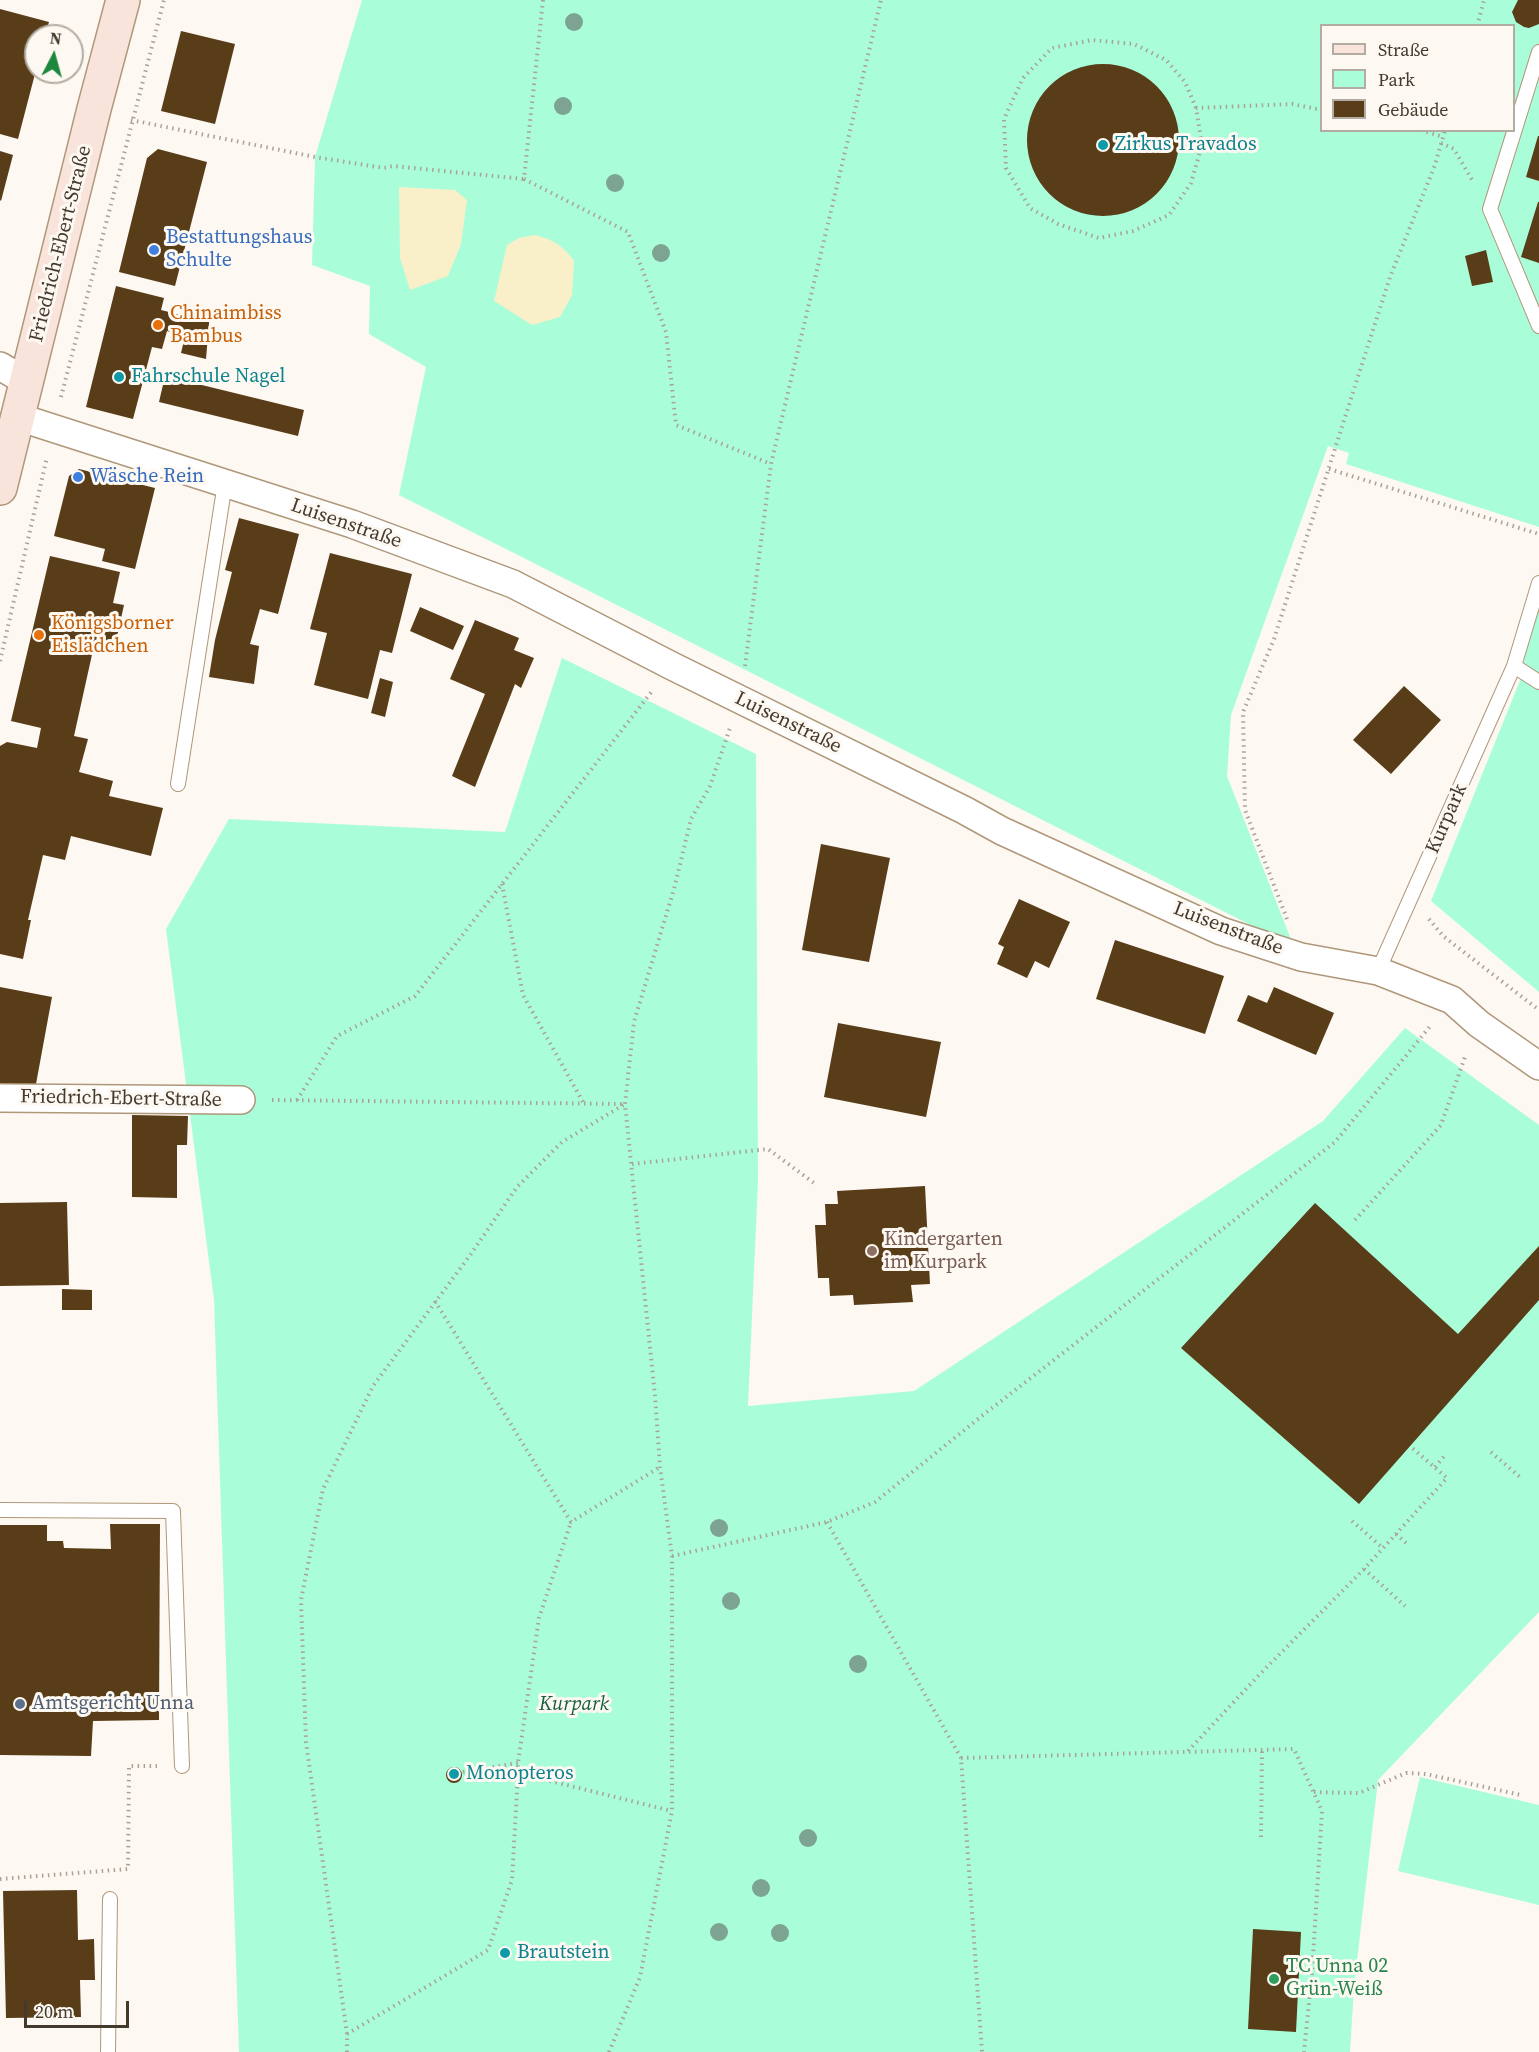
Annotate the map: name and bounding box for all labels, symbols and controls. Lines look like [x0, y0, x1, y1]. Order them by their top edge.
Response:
north arrow [24, 24, 84, 84]
legend [1320, 24, 1515, 132]
text: N [49, 27, 63, 50]
text: Straße [1378, 37, 1429, 62]
text: Park [1378, 67, 1415, 92]
text: Gebäude [1378, 97, 1449, 122]
place label: Zirkus Travados [1115, 133, 1257, 157]
marker: Zirkus Travados [1096, 138, 1110, 152]
street label: Friedrich-Ebert-Straße [25, 143, 97, 345]
place label: Bestattungshaus Schulte [166, 226, 312, 273]
marker: Bestattungshaus Schulte [147, 243, 161, 257]
place label: Chinaimbiss Bambus [170, 302, 282, 349]
marker: Chinaimbiss Bambus [151, 318, 165, 332]
place label: Fahrschule Nagel [131, 365, 285, 389]
marker: Fahrschule Nagel [112, 370, 126, 384]
place label: Wäsche Rein [90, 465, 204, 489]
marker: Wäsche Rein [71, 470, 85, 484]
street label: Luisenstraße [287, 494, 405, 554]
place label: Königsborner Eislädchen [51, 612, 174, 659]
marker: Königsborner Eislädchen [32, 628, 46, 642]
street label: Luisenstraße [731, 687, 845, 759]
street label: Kurpark [1421, 780, 1473, 858]
street label: Luisenstraße [1170, 897, 1286, 961]
street label: Friedrich-Ebert-Straße [20, 1085, 222, 1113]
place label: Kindergarten im Kurpark [884, 1228, 1003, 1275]
marker: Kindergarten im Kurpark [865, 1244, 879, 1258]
place label: Amtsgericht Unna [32, 1692, 194, 1716]
park label: Kurpark [539, 1693, 609, 1717]
marker: Amtsgericht Unna [13, 1697, 27, 1711]
place label: Monopteros [466, 1762, 574, 1786]
marker: Monopteros [447, 1767, 461, 1781]
place label: Brautstein [517, 1941, 610, 1965]
marker: Brautstein [498, 1946, 512, 1960]
place label: TC Unna 02 Grün-Weiß [1286, 1955, 1388, 2002]
marker: TC Unna 02 Grün-Weiß [1267, 1972, 1281, 1986]
scale bar [27, 1989, 132, 2027]
text: 20 m [35, 1999, 73, 2024]

